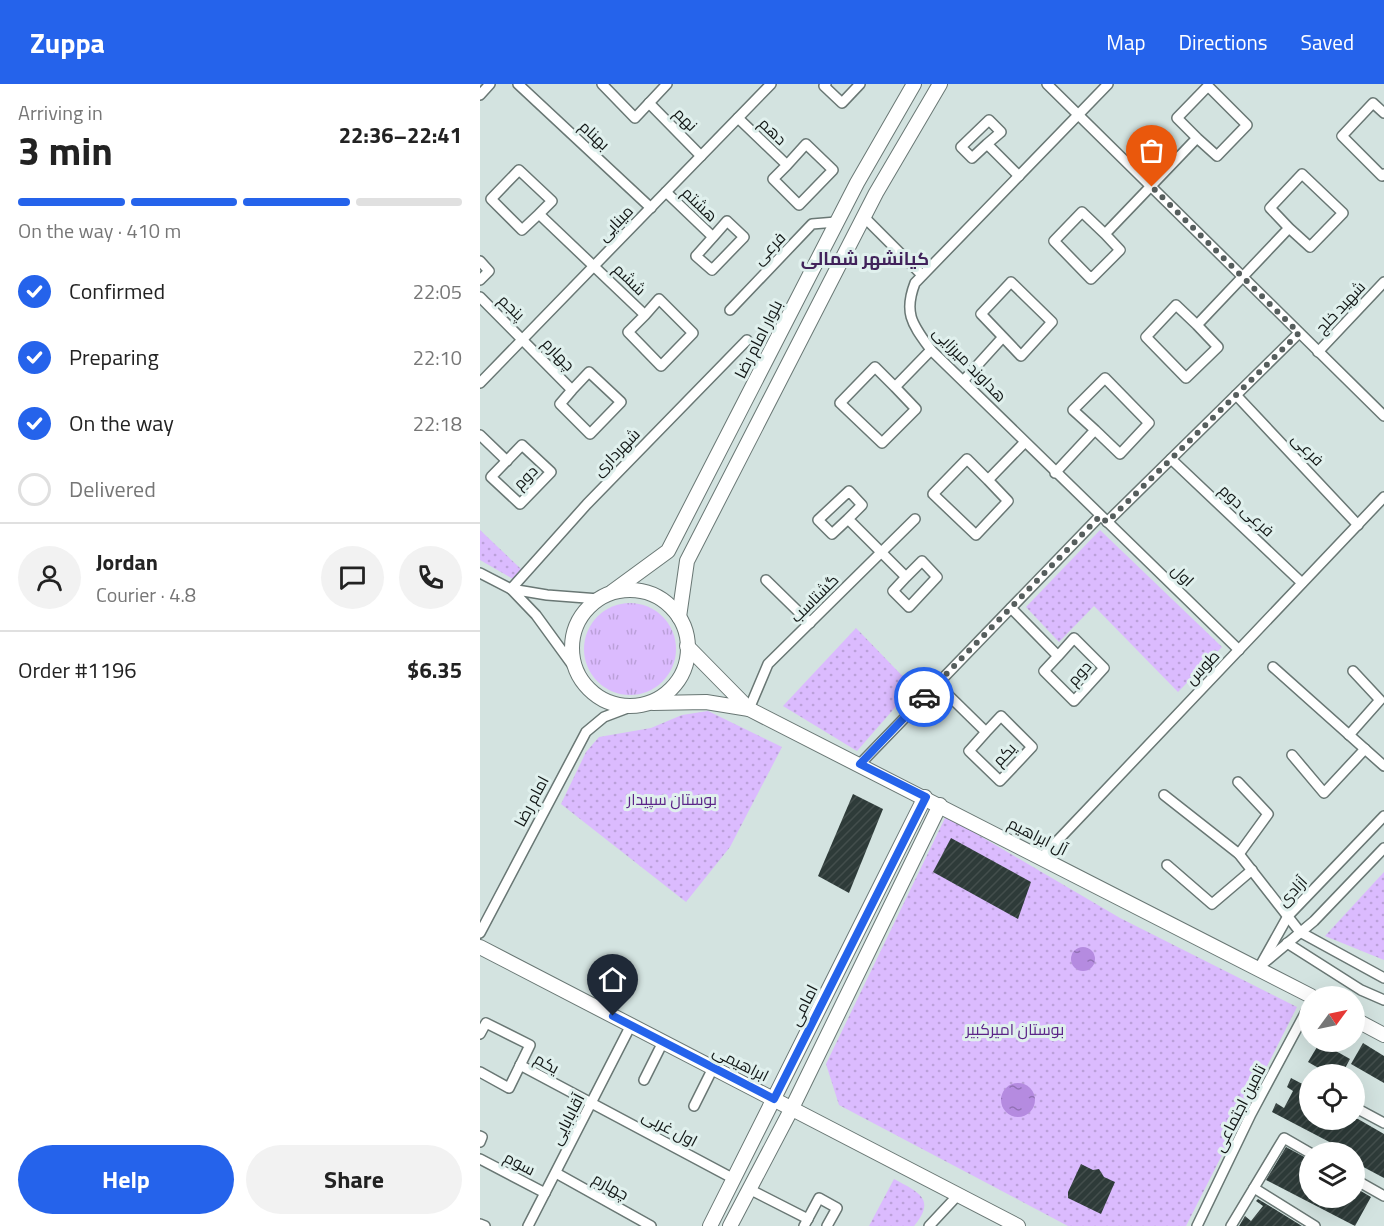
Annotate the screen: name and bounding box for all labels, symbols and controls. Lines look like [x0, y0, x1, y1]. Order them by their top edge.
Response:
text: Zuppa [30, 21, 105, 64]
text: Map [1106, 26, 1146, 58]
text: Directions [1179, 26, 1268, 58]
text: Saved [1301, 26, 1354, 58]
text: Arriving in [18, 97, 103, 128]
street label: نهم [669, 102, 703, 136]
street label: دهم [754, 112, 792, 150]
street label: بهنام [574, 115, 616, 155]
text: 22:36–22:41 [339, 118, 462, 152]
text: 3 min [18, 121, 113, 180]
pin [1126, 125, 1177, 187]
icon: bag [1135, 134, 1168, 167]
street label: هشتم [677, 181, 723, 227]
street label: مینایی [591, 199, 639, 247]
text: On the way · 410 m [18, 215, 181, 246]
street label: فرعی [747, 226, 791, 270]
district label: کیانشهر شمالی [801, 245, 929, 272]
street label: ششم [608, 257, 652, 301]
text: Confirmed [69, 274, 165, 308]
icon: check [18, 275, 51, 308]
street label: شهید خلج [1309, 275, 1371, 339]
text: 22:05 [413, 276, 462, 307]
street label: پنجم [493, 288, 531, 326]
street label: بلوار امام رضا [728, 296, 788, 382]
street label: هداوند میرزایی [928, 321, 1012, 407]
street label: چهارم [537, 332, 581, 376]
text: Preparing [69, 340, 159, 374]
icon: check [18, 341, 51, 374]
text: 22:10 [413, 342, 462, 373]
text: On the way [69, 406, 174, 440]
icon: check [18, 407, 51, 440]
text: 22:18 [413, 408, 462, 439]
street label: شهرداری [587, 422, 645, 482]
street label: فرعی [1286, 427, 1330, 471]
street label: دوم [507, 459, 543, 495]
text: Delivered [69, 472, 156, 506]
street label: فرعی دوم [1214, 478, 1280, 542]
text: Jordan [96, 545, 158, 579]
button: person [18, 546, 81, 609]
button: chat [321, 546, 384, 609]
button: phone [399, 546, 462, 609]
street label: اول [1166, 558, 1200, 592]
street label: گشتاسب [784, 568, 844, 628]
text: Courier · 4.8 [96, 579, 196, 610]
street label: طوس [1179, 644, 1225, 690]
text: Order #1196 [18, 653, 137, 687]
text: $6.35 [407, 653, 462, 687]
street label: دوم [1061, 655, 1097, 691]
courier [894, 667, 954, 727]
icon: car [908, 681, 941, 714]
street label: یکم [987, 736, 1022, 771]
street label: امام رضا [508, 771, 554, 831]
park label: بوستان سپیدار [626, 787, 717, 811]
street label: آل ابراهیم [1004, 811, 1073, 862]
street label: آزادی [1271, 870, 1313, 912]
pin [587, 954, 638, 1016]
icon: home [596, 963, 629, 996]
street label: امامی [782, 980, 824, 1030]
north arrow [1299, 986, 1365, 1052]
map controls [1299, 986, 1365, 1208]
park label: بوستان امیرکبیر [965, 1017, 1064, 1041]
street label: ابراهیمی [709, 1039, 773, 1087]
street label: یکم [530, 1046, 565, 1080]
street label: تامین اجتماعی [1207, 1059, 1272, 1156]
button: locate [1299, 1064, 1365, 1130]
street label: آقابابایی [544, 1088, 591, 1149]
street label: اول غربی [638, 1103, 702, 1153]
button: layers [1299, 1142, 1365, 1208]
button: Help [18, 1145, 234, 1214]
button: Share [246, 1145, 462, 1214]
street label: سوم [500, 1145, 540, 1181]
street label: چهارم [588, 1166, 634, 1206]

